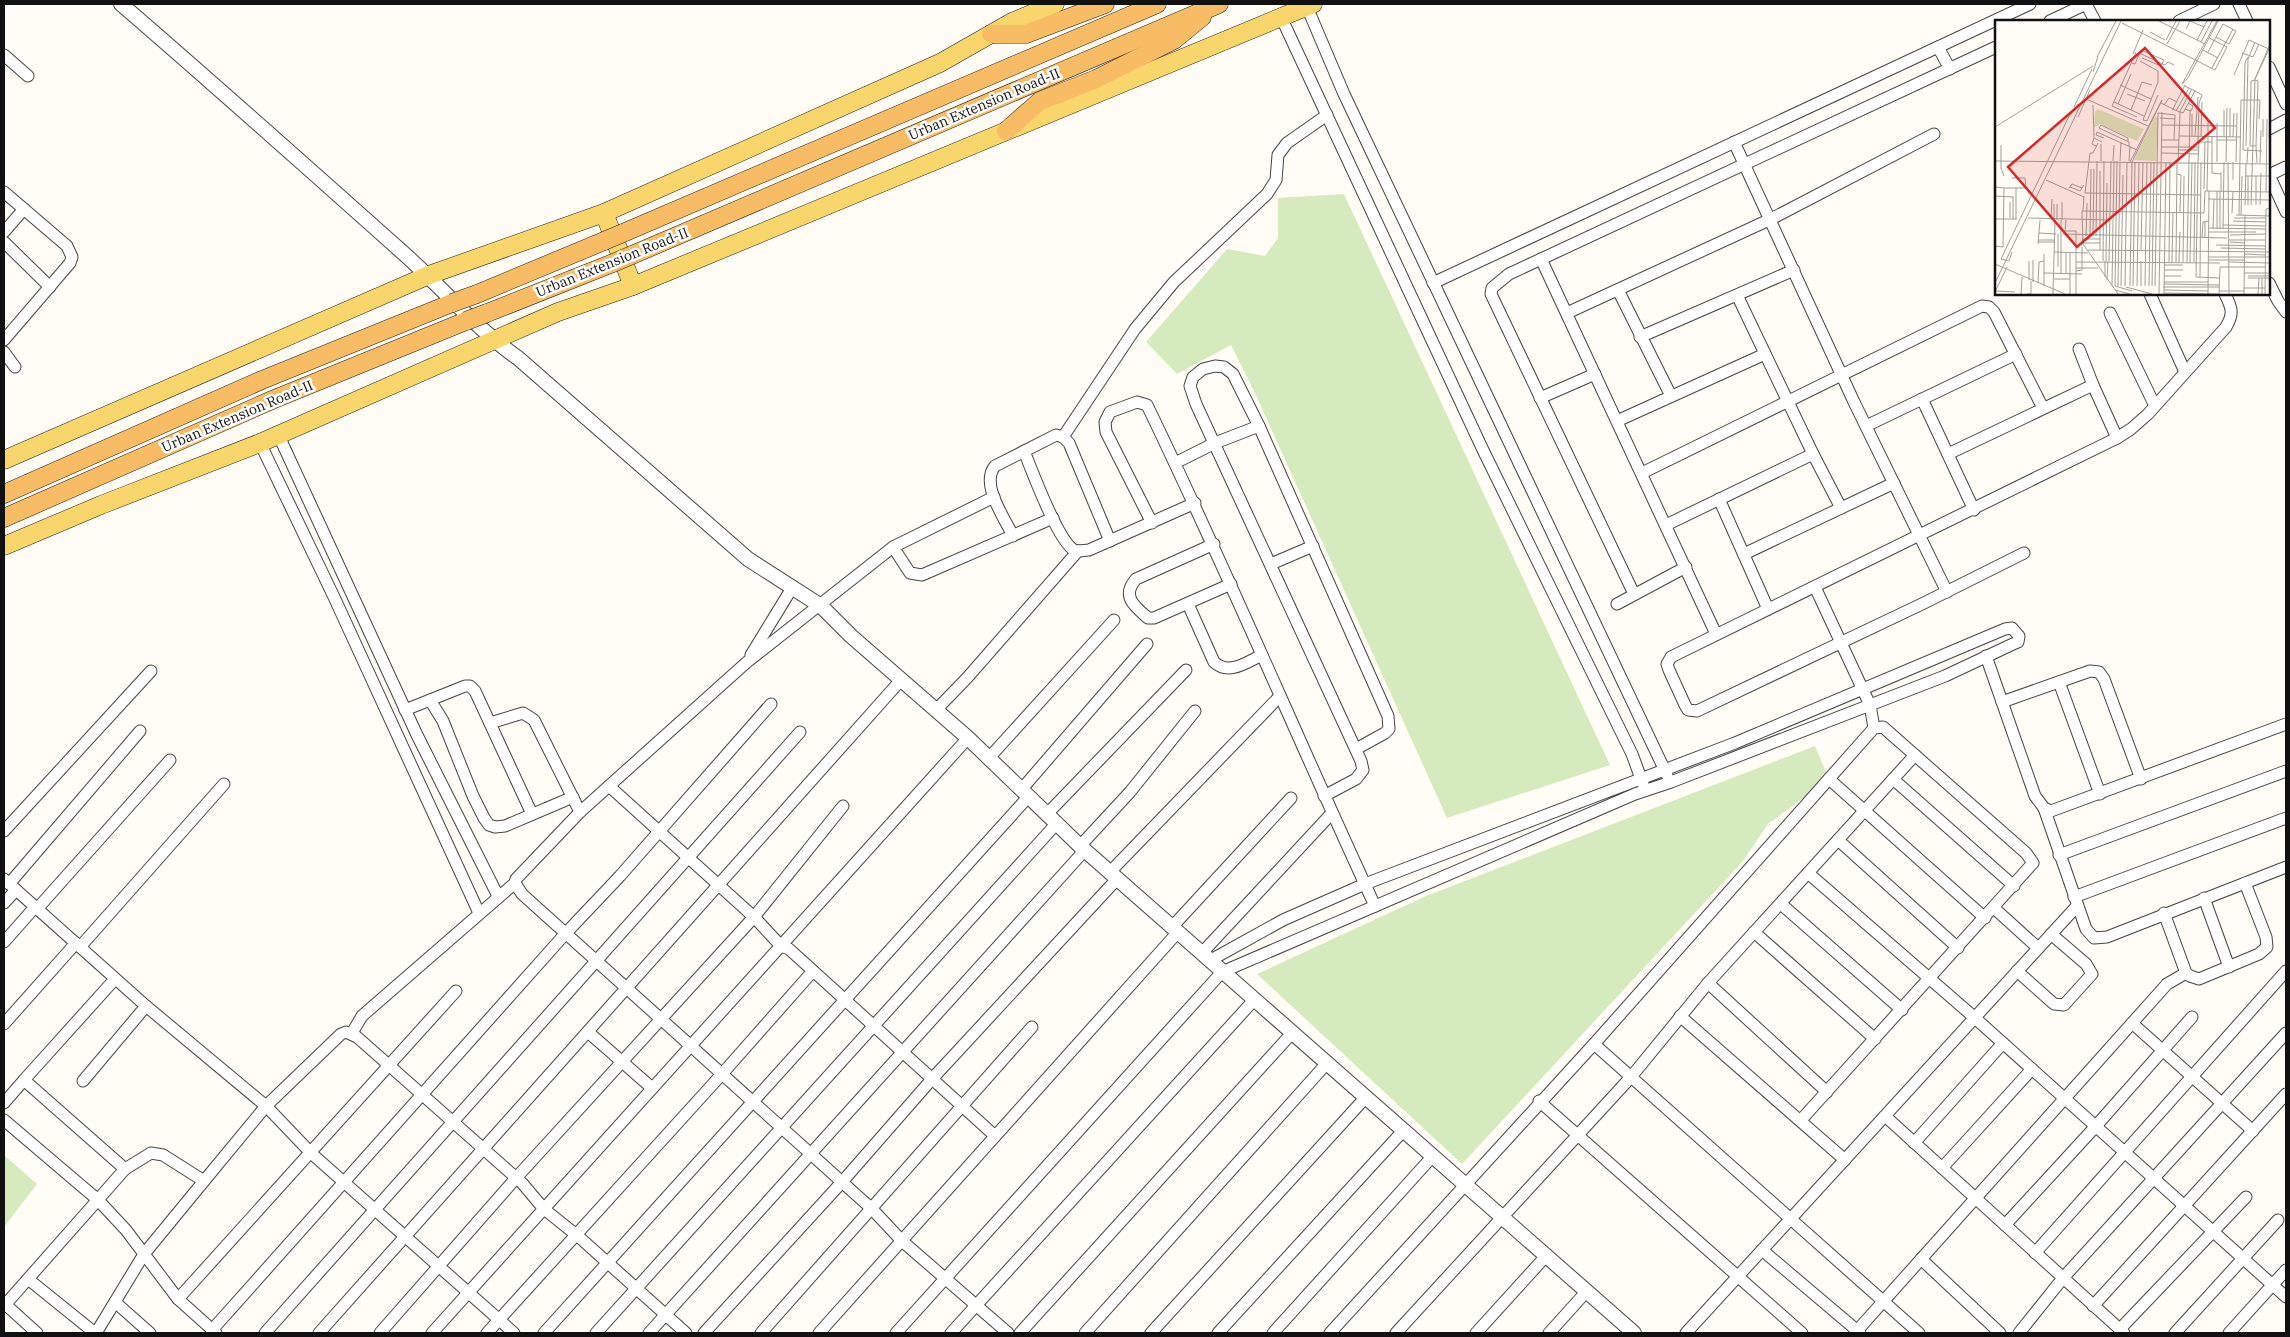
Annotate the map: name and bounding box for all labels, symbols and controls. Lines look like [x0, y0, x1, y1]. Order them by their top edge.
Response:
inset map [1995, 20, 2270, 295]
street label: Urban Extension Road-II [905, 64, 1063, 144]
street label: Urban Extension Road-II [533, 223, 691, 301]
street label: Urban Extension Road-II [158, 376, 316, 456]

